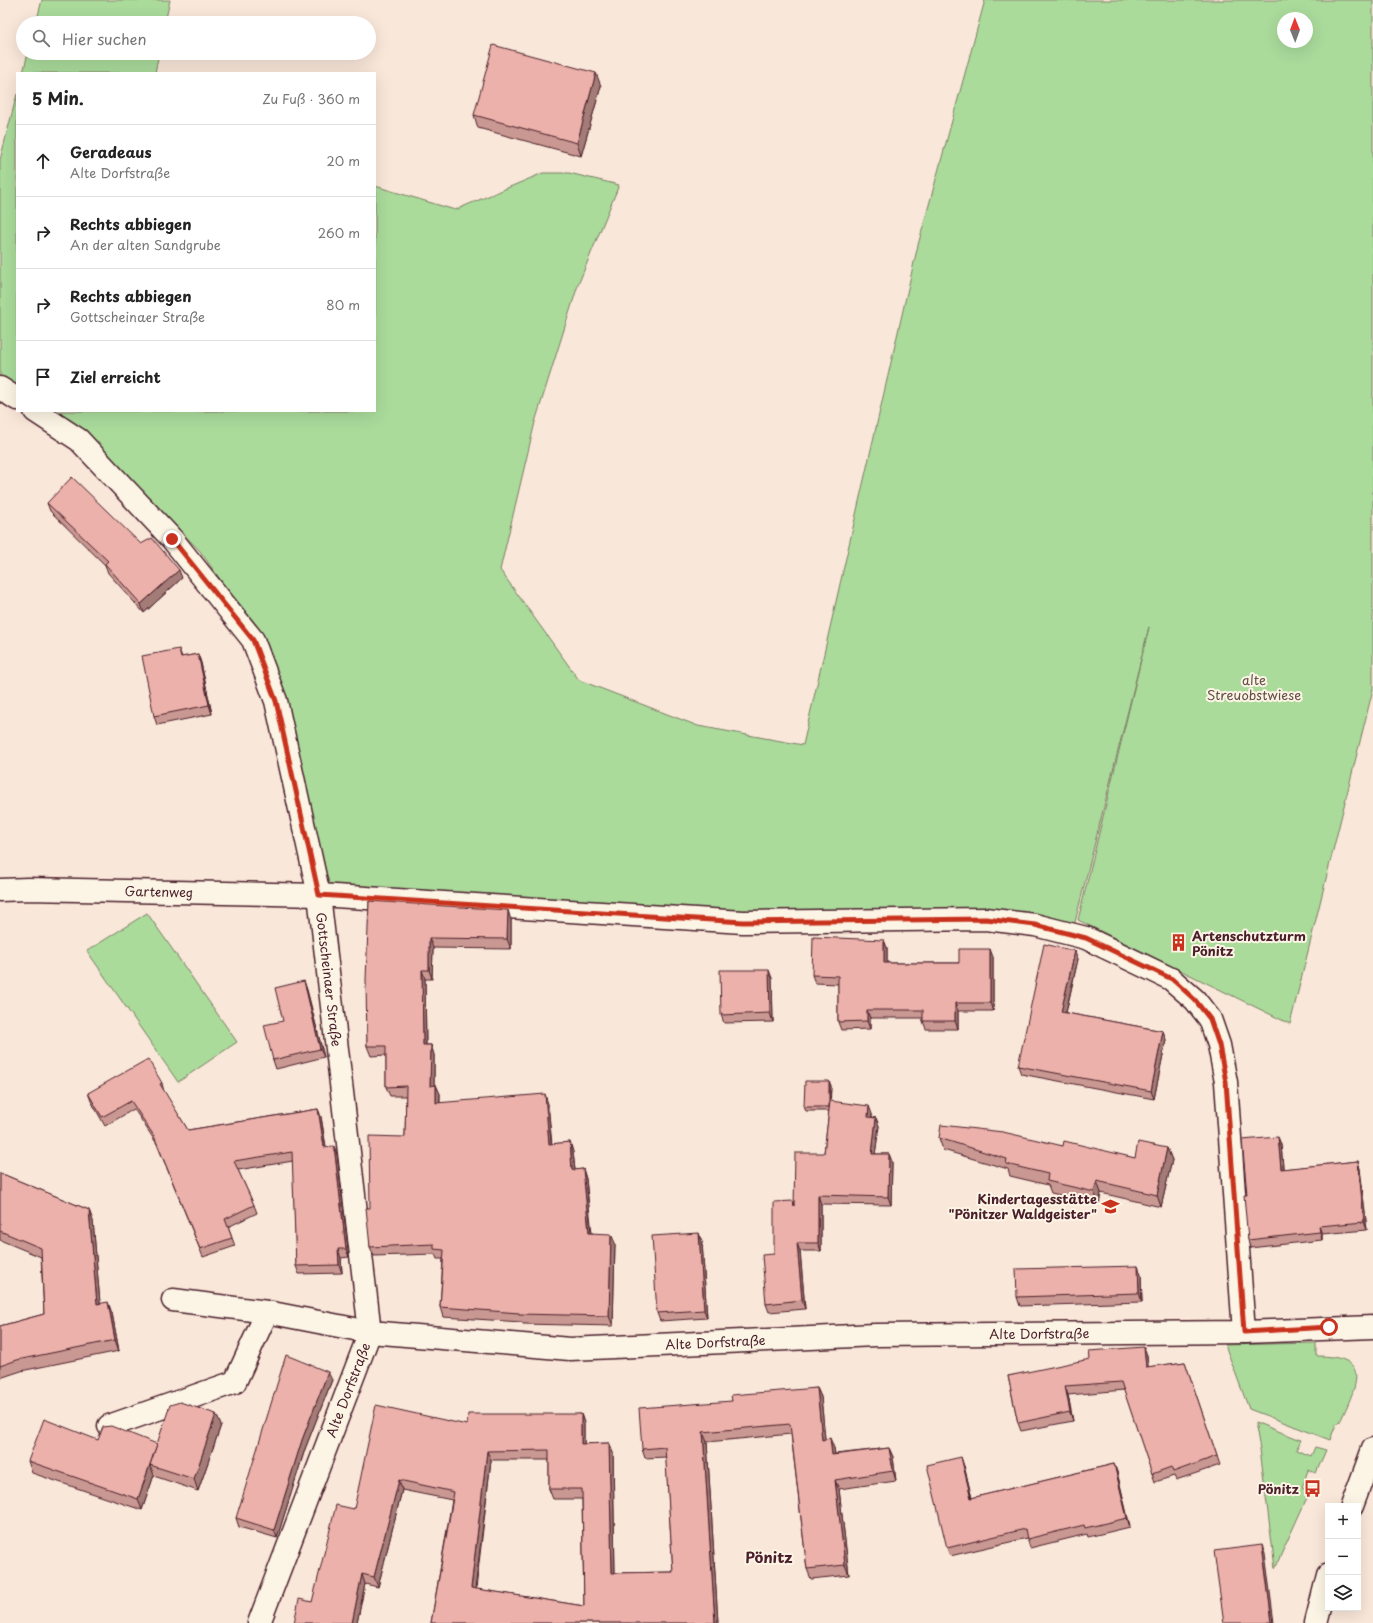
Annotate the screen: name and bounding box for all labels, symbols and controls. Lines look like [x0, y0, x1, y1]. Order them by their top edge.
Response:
north arrow [1277, 12, 1313, 48]
search box [16, 16, 376, 60]
icon: search [30, 27, 52, 49]
text: Hier suchen [62, 27, 147, 50]
text: 5 Min. [32, 85, 84, 111]
text: Zu Fuß · 360 m [262, 89, 360, 108]
text: Geradeaus [70, 140, 152, 163]
icon: ahead [32, 150, 54, 172]
text: 20 m [326, 151, 360, 170]
text: Alte Dorfstraße [70, 163, 170, 182]
text: Rechts abbiegen [70, 212, 191, 235]
icon: right [32, 222, 54, 244]
text: 260 m [318, 223, 360, 242]
text: An der alten Sandgrube [70, 235, 221, 254]
text: Rechts abbiegen [70, 284, 191, 307]
icon: right [32, 294, 54, 316]
text: 80 m [326, 295, 360, 314]
text: Gottscheinaer Straße [70, 307, 205, 326]
text: Ziel erreicht [70, 365, 161, 388]
icon: arrive [32, 366, 54, 388]
route end [163, 530, 181, 548]
park label: alte Streuobstwiese [1207, 670, 1301, 704]
street label: Gartenweg [125, 881, 193, 901]
street label: Gottscheinaer Straße [312, 911, 347, 1048]
place label: Artenschutzturm Pönitz [1192, 926, 1306, 960]
building icon: Artenschutzturm Pönitz [1169, 933, 1189, 953]
place label: Kindertagesstätte "Pönitzer Waldgeister" [949, 1189, 1097, 1223]
school or university icon: Kindertagesstätte "Pönitzer Waldgeister" [1100, 1196, 1120, 1216]
route start [1320, 1318, 1338, 1336]
street label: Alte Dorfstraße [989, 1323, 1090, 1343]
street label: Alte Dorfstraße [665, 1330, 766, 1354]
street label: Alte Dorfstraße [321, 1340, 374, 1440]
place label: Pönitz [1258, 1479, 1299, 1498]
bus stop icon: Pönitz [1302, 1479, 1322, 1499]
map controls [1325, 1503, 1361, 1611]
button: + [1325, 1503, 1361, 1539]
button: − [1325, 1539, 1361, 1575]
district label: Pönitz [745, 1545, 793, 1568]
button: layers [1325, 1575, 1361, 1611]

